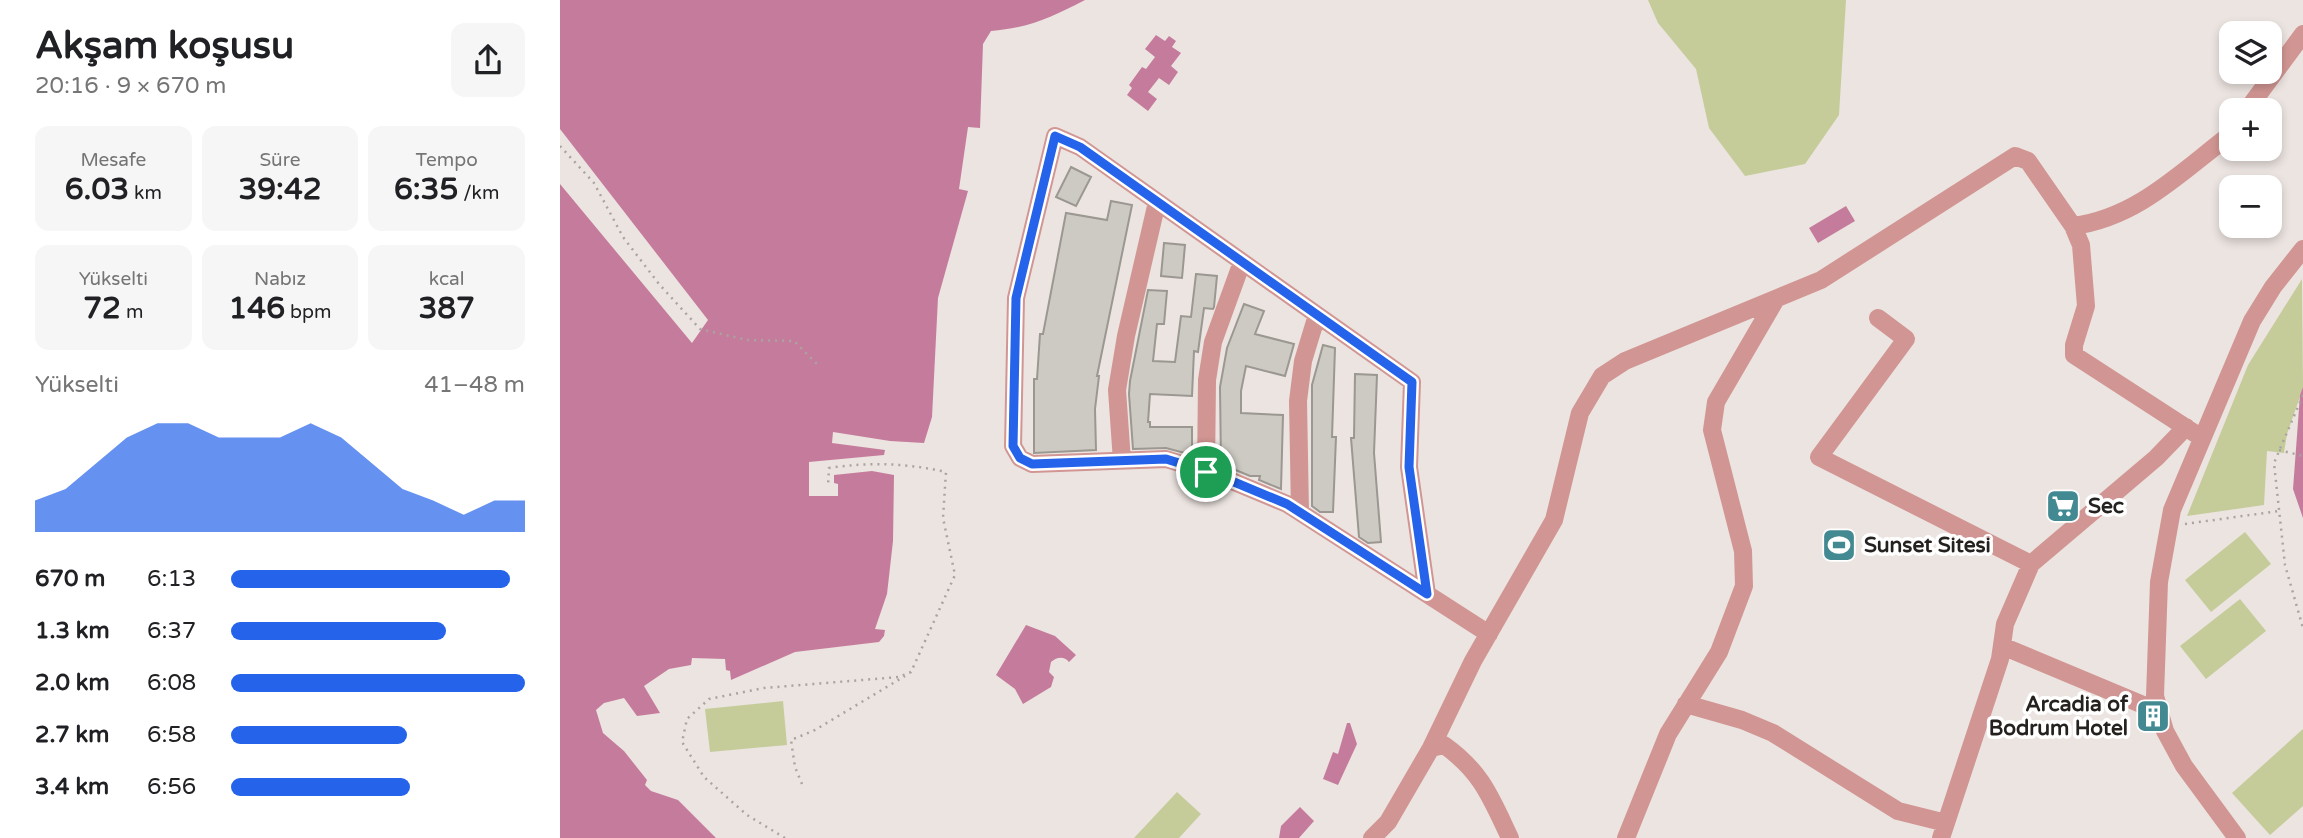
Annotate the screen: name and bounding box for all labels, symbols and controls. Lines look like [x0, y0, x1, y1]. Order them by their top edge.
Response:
map controls [2219, 21, 2282, 238]
button: layers [2219, 21, 2282, 84]
text: Akşam koşusu [35, 23, 294, 69]
button: share [451, 23, 525, 97]
text: 20:16 · 9 × 670 m [35, 72, 226, 100]
button: + [2219, 98, 2282, 161]
text: Mesafe [80, 149, 146, 171]
text: Süre [260, 149, 300, 171]
text: Tempo [416, 149, 478, 171]
text: 6.03 [65, 171, 129, 208]
text: 39:42 [238, 171, 322, 208]
text: 6:35 [394, 171, 458, 208]
button: − [2219, 175, 2282, 238]
text: km [129, 182, 162, 204]
text: /km [458, 182, 499, 204]
text: Yükselti [79, 268, 148, 290]
text: Nabız [254, 268, 306, 290]
text: kcal [429, 268, 465, 290]
text: 72 [83, 290, 121, 327]
text: 146 [229, 290, 285, 327]
text: 387 [418, 290, 475, 327]
text: m [121, 301, 143, 323]
text: bpm [285, 301, 331, 323]
text: Yükselti [35, 371, 119, 399]
text: 41–48 m [424, 371, 525, 399]
pin [1176, 442, 1236, 502]
icon: arrive [1187, 453, 1225, 491]
supermarket icon: Sec [2044, 487, 2082, 525]
place label: Sec [2088, 494, 2124, 519]
sports icon: Sunset Sitesi [1820, 526, 1858, 564]
place label: Sunset Sitesi [1864, 533, 1991, 558]
text: 670 m [35, 565, 105, 593]
text: 6:13 [147, 565, 196, 593]
text: 1.3 km [35, 617, 110, 645]
text: 6:37 [147, 617, 196, 645]
text: 2.0 km [35, 669, 110, 697]
text: 6:08 [147, 669, 196, 697]
place label: Arcadia of Bodrum Hotel [1989, 692, 2129, 741]
building icon: Arcadia of Bodrum Hotel [2134, 697, 2172, 735]
text: 2.7 km [35, 721, 109, 749]
text: 6:58 [147, 721, 196, 749]
text: 3.4 km [35, 773, 109, 801]
text: 6:56 [147, 773, 196, 801]

